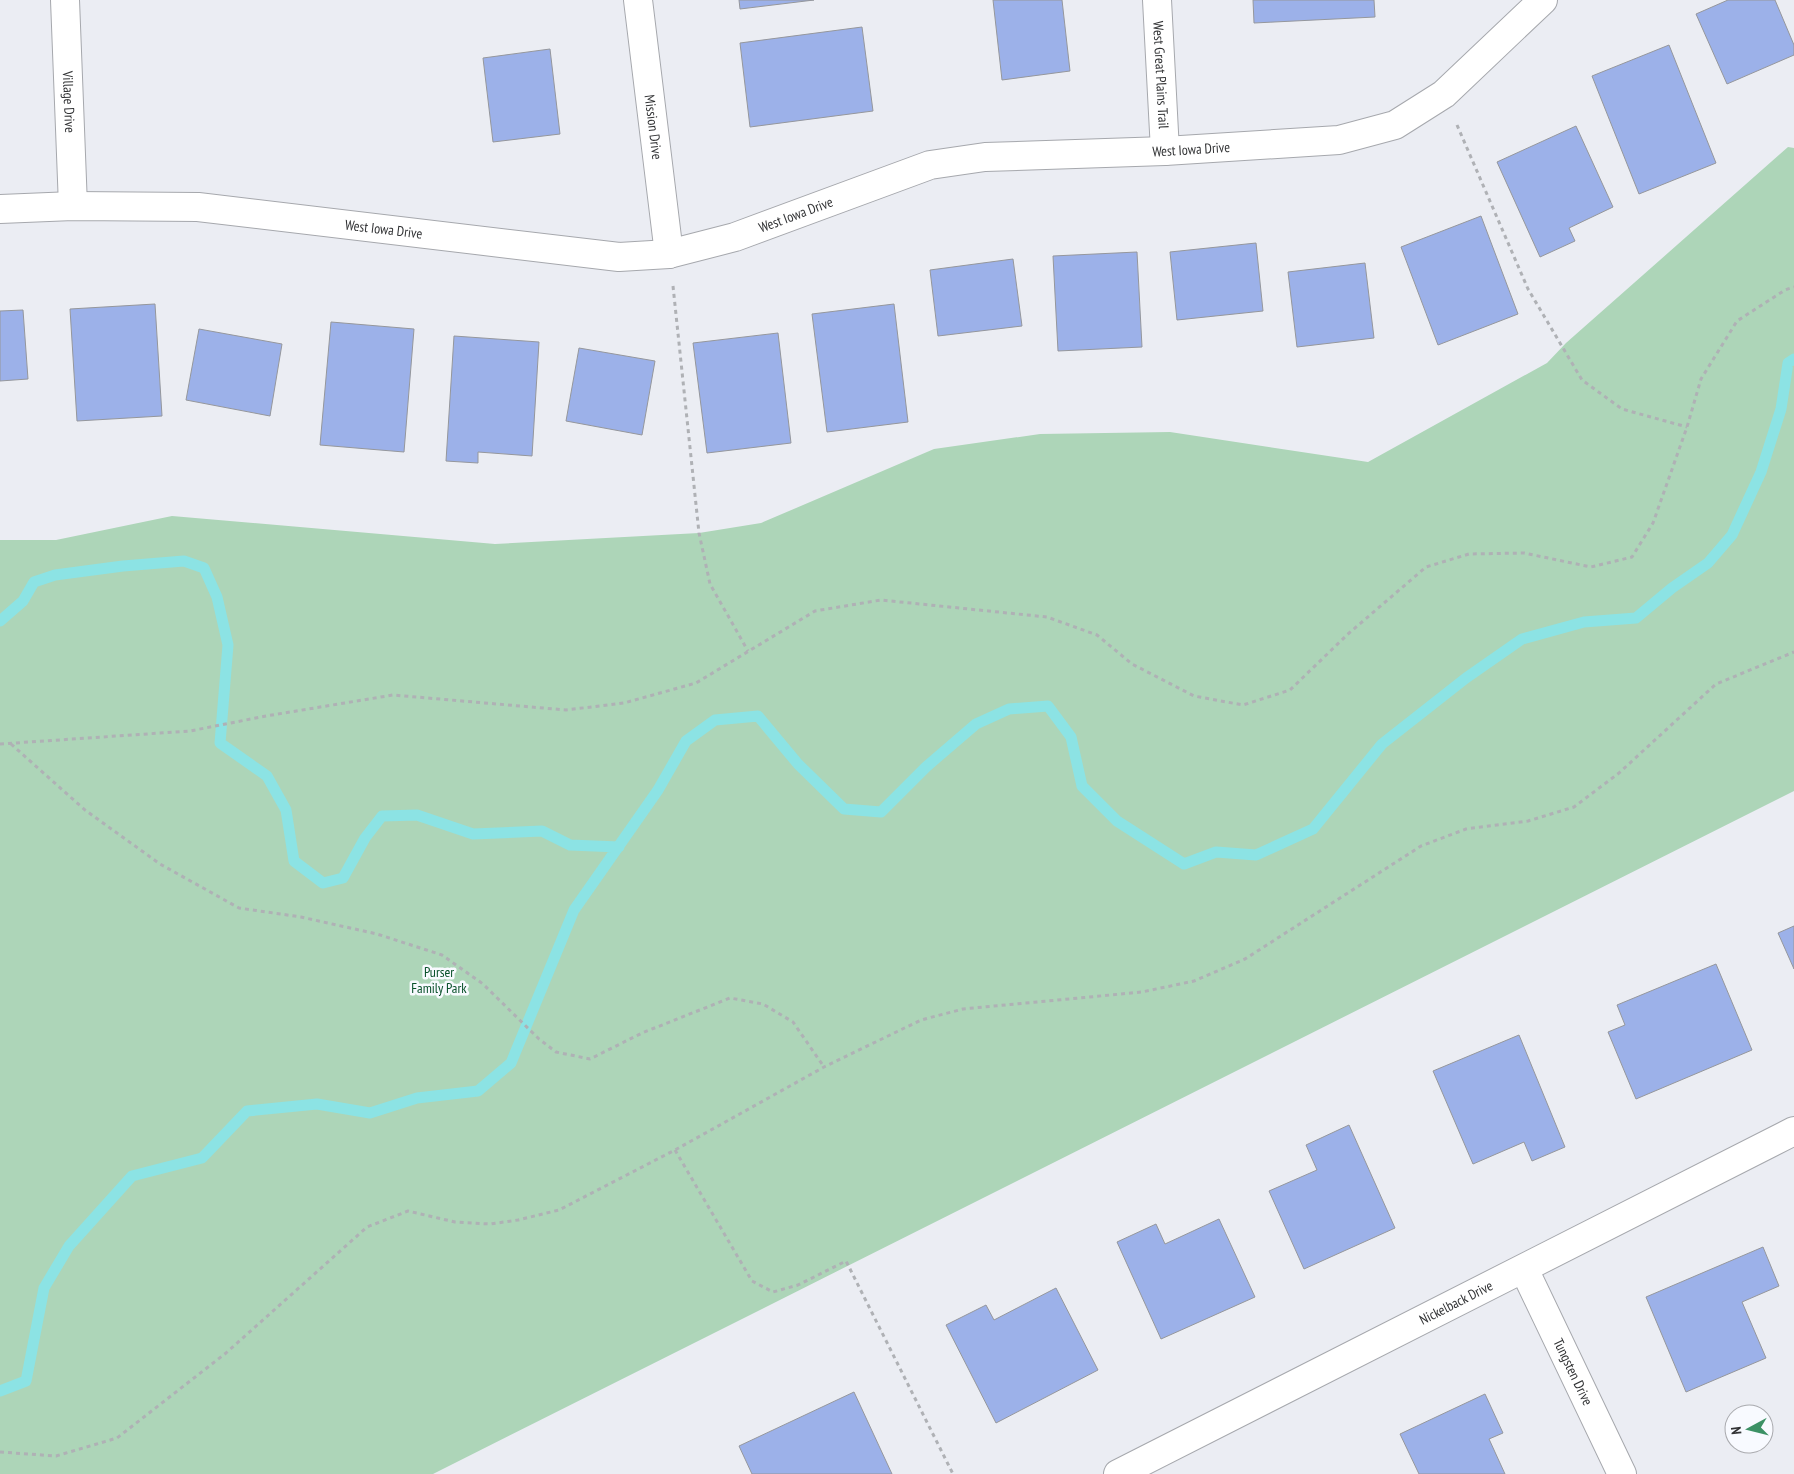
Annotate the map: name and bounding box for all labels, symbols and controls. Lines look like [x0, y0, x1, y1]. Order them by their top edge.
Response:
street label: West Great Plains Trail [1149, 21, 1173, 130]
street label: Village Drive [59, 70, 79, 133]
street label: Mission Drive [641, 94, 666, 161]
street label: West Iowa Drive [1152, 138, 1231, 160]
street label: West Iowa Drive [756, 193, 836, 236]
street label: West Iowa Drive [344, 216, 424, 243]
park label: Purser Family Park [411, 963, 467, 997]
street label: Nickelback Drive [1416, 1276, 1496, 1329]
street label: Tungsten Drive [1549, 1335, 1597, 1409]
north arrow [1724, 1404, 1774, 1454]
text: N [1727, 1426, 1745, 1435]

